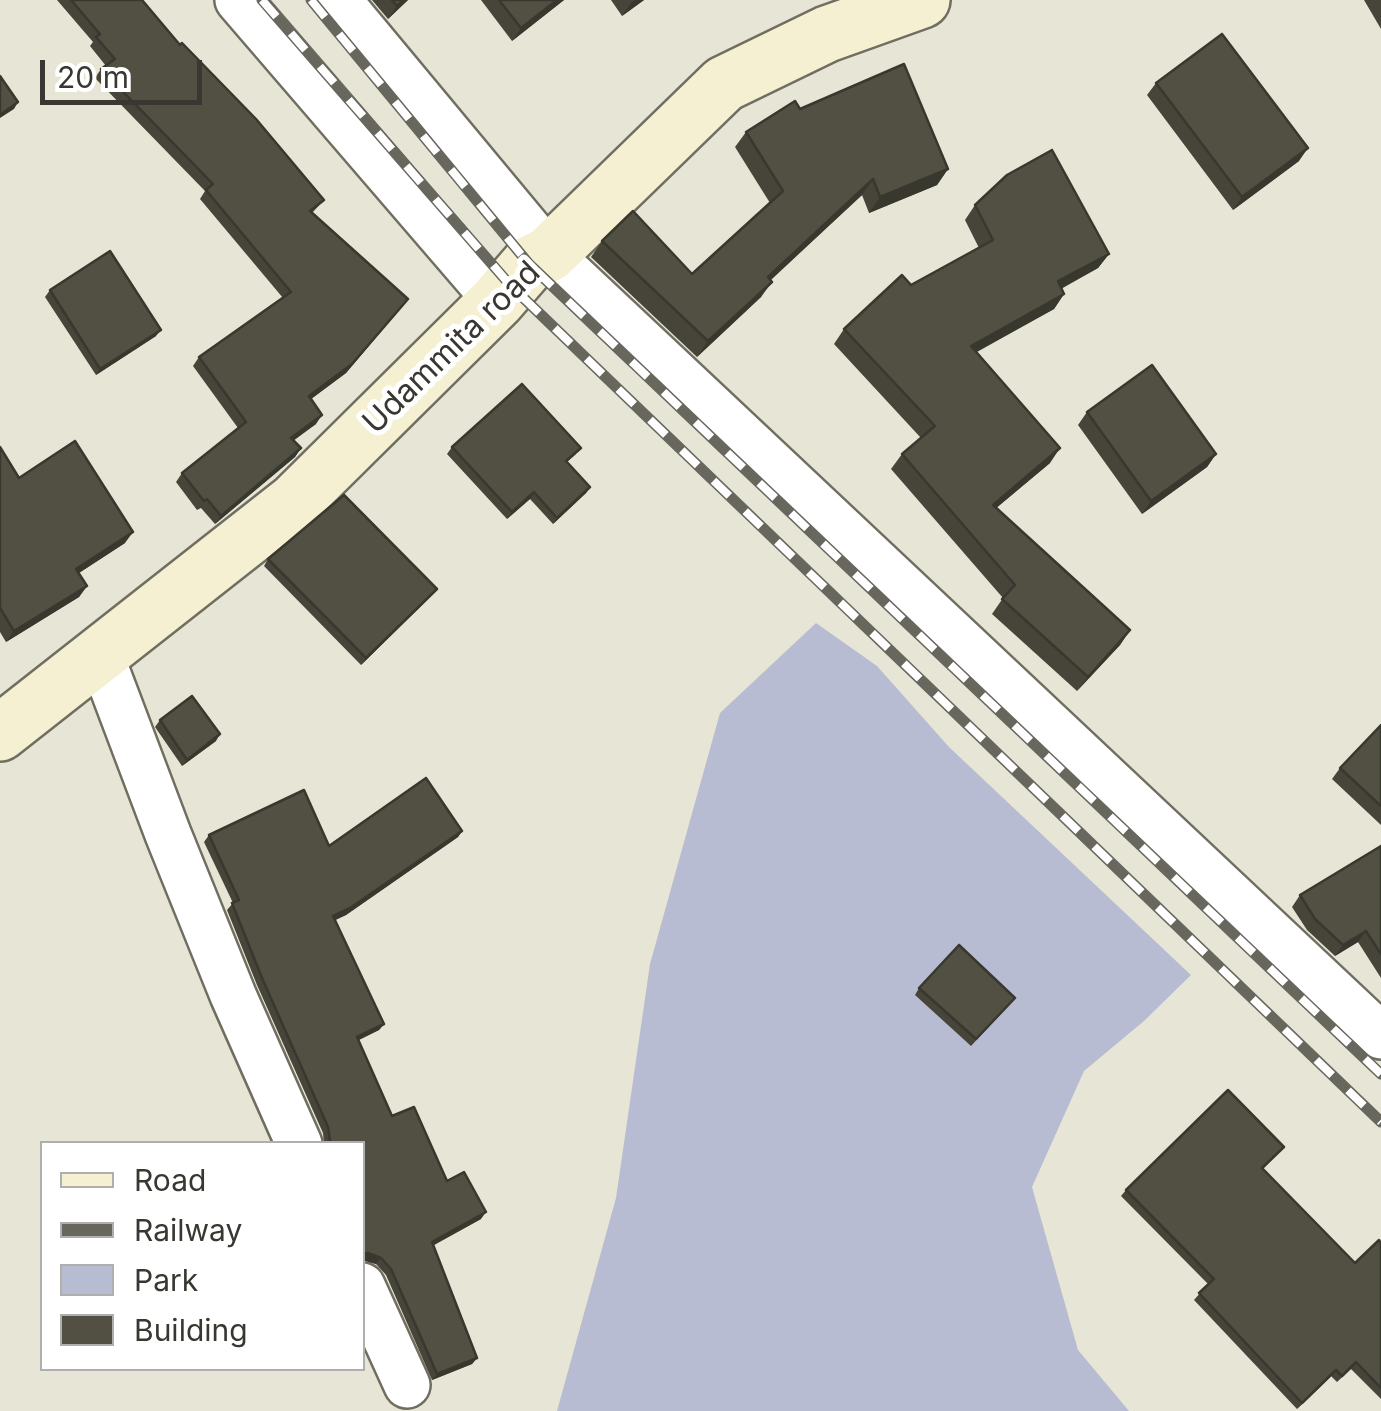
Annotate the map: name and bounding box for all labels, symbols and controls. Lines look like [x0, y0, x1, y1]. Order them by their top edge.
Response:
scale bar [45, 40, 208, 102]
text: 20 m [57, 59, 129, 95]
street label: Udammita road [355, 254, 549, 442]
legend [40, 1141, 365, 1371]
text: Road [134, 1162, 206, 1198]
text: Railway [134, 1212, 242, 1248]
text: Park [134, 1262, 198, 1298]
text: Building [134, 1312, 248, 1348]

